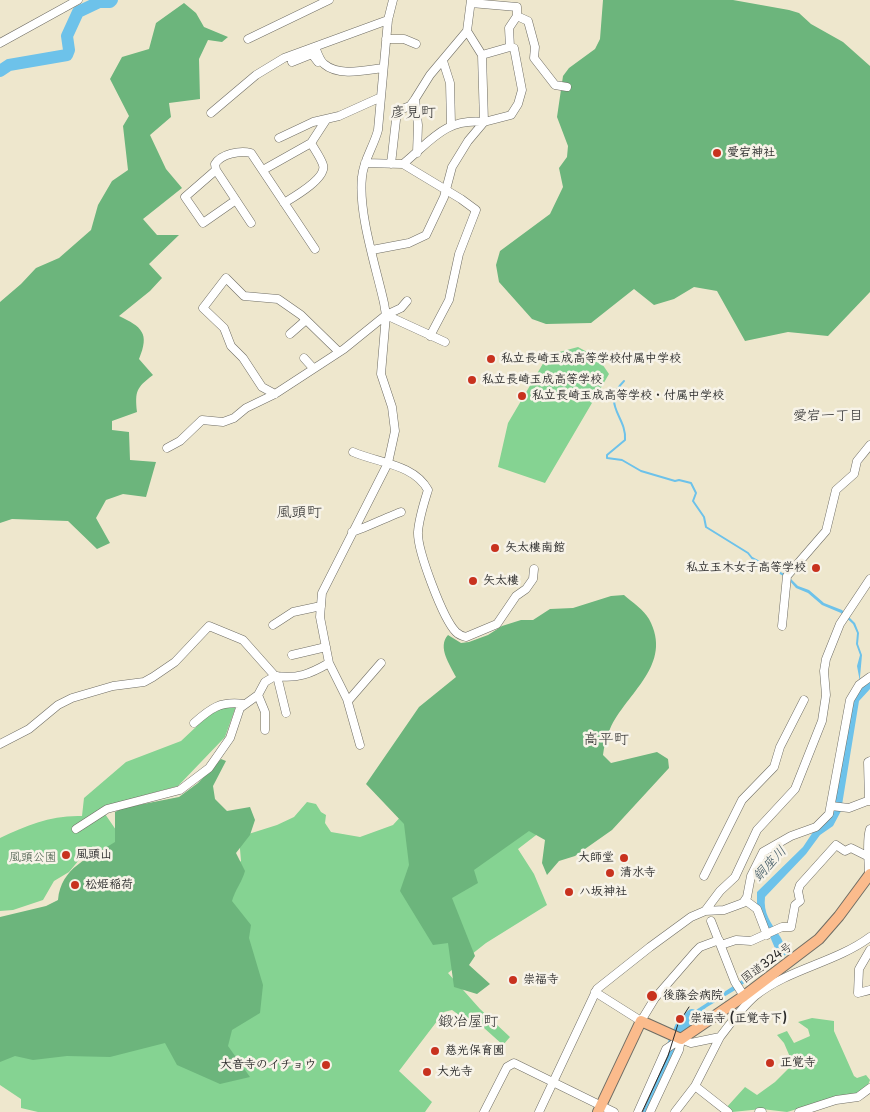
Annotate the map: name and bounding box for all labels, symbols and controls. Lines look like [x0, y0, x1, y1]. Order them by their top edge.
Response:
district label: 彦見町 [391, 104, 435, 122]
place label: 愛宕神社 [727, 146, 775, 160]
marker: 愛宕神社 [711, 147, 723, 159]
place label: 私立長崎玉成高等学校付属中学校 [501, 352, 681, 366]
marker: 私立長崎玉成高等学校付属中学校 [485, 353, 497, 365]
place label: 私立長崎玉成高等学校 [482, 373, 602, 387]
marker: 私立長崎玉成高等学校 [466, 374, 478, 386]
place label: 私立長崎玉成高等学校・付属中学校 [532, 389, 724, 403]
marker: 私立長崎玉成高等学校・付属中学校 [516, 390, 528, 402]
district label: 愛宕一丁目 [793, 408, 863, 424]
district label: 風頭町 [277, 504, 321, 522]
place label: 矢太樓南館 [505, 541, 565, 555]
marker: 矢太樓南館 [489, 542, 501, 554]
place label: 私立玉木女子高等学校 [686, 561, 806, 575]
marker: 私立玉木女子高等学校 [810, 562, 822, 574]
place label: 矢太樓 [483, 574, 519, 588]
marker: 矢太樓 [467, 575, 479, 587]
district label: 高平町 [584, 731, 628, 749]
water label: 銅座川 [750, 843, 790, 885]
place label: 風頭山 [76, 848, 112, 862]
marker: 風頭山 [60, 849, 72, 861]
park label: 風頭公園 [9, 851, 57, 865]
place label: 大師堂 [578, 851, 614, 865]
marker: 大師堂 [618, 852, 630, 864]
place label: 清水寺 [620, 866, 656, 880]
marker: 清水寺 [604, 867, 616, 879]
place label: 松姫稲荷 [85, 878, 133, 892]
marker: 松姫稲荷 [69, 879, 81, 891]
place label: ハ坂神社 [579, 885, 627, 899]
marker: ハ坂神社 [563, 886, 575, 898]
street label: 国道324号 [739, 940, 795, 986]
place label: 崇福寺 [523, 973, 559, 987]
marker: 崇福寺 [507, 974, 519, 986]
marker: 後藤会病院 [645, 989, 659, 1003]
place label: 後藤会病院 [663, 989, 723, 1003]
place label: 崇福寺 (正覚寺下) [690, 1012, 787, 1026]
district label: 鍛冶屋町 [438, 1013, 498, 1031]
marker: 崇福寺 (正覚寺下) [674, 1013, 686, 1025]
place label: 慈光保育園 [445, 1044, 505, 1058]
marker: 慈光保育園 [429, 1045, 441, 1057]
place label: 正覚寺 [780, 1056, 816, 1070]
marker: 正覚寺 [764, 1057, 776, 1069]
place label: 大音寺のイチョウ [220, 1058, 316, 1072]
marker: 大音寺のイチョウ [320, 1059, 332, 1071]
place label: 大光寺 [437, 1065, 473, 1079]
marker: 大光寺 [421, 1066, 433, 1078]

